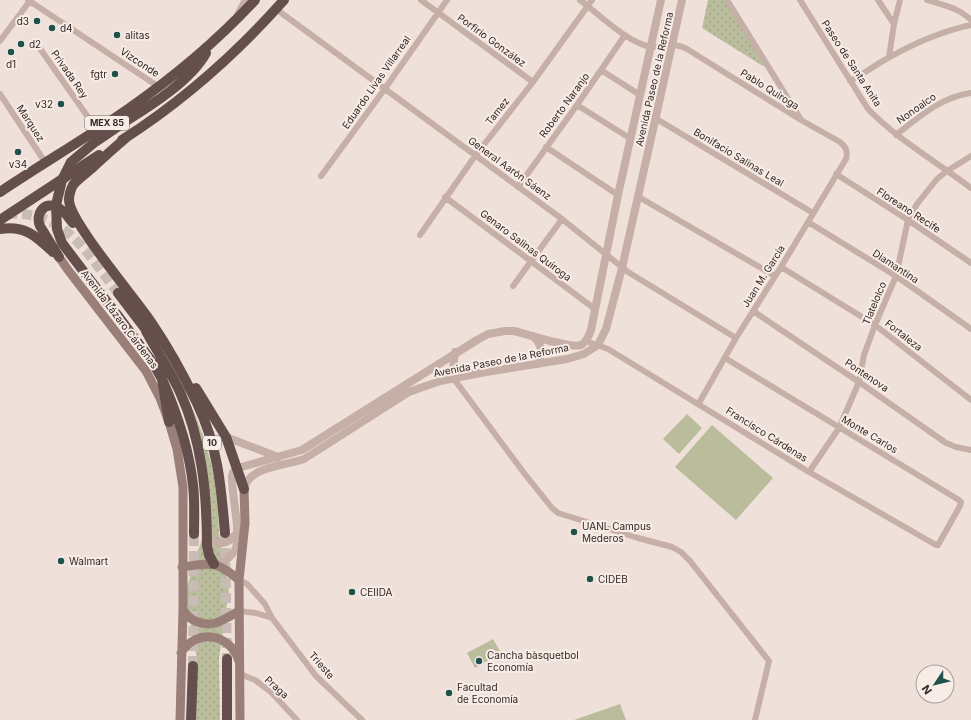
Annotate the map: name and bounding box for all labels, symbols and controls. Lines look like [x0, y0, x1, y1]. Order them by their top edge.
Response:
street label: Porfirio González [455, 11, 529, 69]
street label: Avenida Paseo de la Reforma [633, 11, 675, 147]
place label: d3 [17, 15, 29, 27]
marker: d3 [32, 16, 42, 26]
street label: Paseo de Santa Anita [820, 18, 884, 108]
place label: d4 [60, 22, 73, 34]
marker: d4 [47, 23, 57, 33]
place label: alitas [125, 29, 150, 41]
marker: alitas [112, 30, 122, 40]
street label: Eduardo Livas Villarreal [339, 33, 413, 131]
place label: d2 [29, 38, 41, 50]
marker: d2 [16, 39, 26, 49]
street label: Vizconde [118, 45, 162, 79]
marker: d1 [6, 47, 16, 57]
street label: Privada Rey [49, 48, 91, 101]
place label: d1 [6, 58, 16, 70]
street label: Pablo Quiroga [739, 66, 801, 112]
place label: fgtr [90, 68, 107, 80]
marker: fgtr [110, 69, 120, 79]
street label: Roberto Naranjo [537, 70, 591, 140]
street label: Nonoalco [894, 90, 938, 126]
street label: Tamez [483, 95, 511, 127]
place label: v32 [35, 98, 53, 110]
marker: v32 [56, 99, 66, 109]
street label: Marquez [15, 102, 47, 144]
road number: MEX 85 [85, 116, 129, 130]
street label: Bonifacio Salinas Leal [692, 125, 786, 189]
street label: General Aarón Sáenz [466, 134, 554, 202]
marker: v34 [13, 147, 23, 157]
place label: v34 [9, 158, 27, 170]
street label: Floreano Recife [875, 185, 943, 235]
street label: Genaro Salinas Quiroga [478, 207, 574, 283]
street label: Juan M. García [739, 243, 787, 309]
street label: Diamantina [871, 247, 921, 285]
street label: Avenida Lázaro Cárdenas [79, 267, 161, 371]
street label: Tlatelolco [859, 279, 889, 327]
street label: Fortaleza [883, 317, 925, 353]
street label: Avenida Paseo de la Reforma [432, 341, 570, 379]
street label: Pontenova [843, 356, 891, 394]
street label: Francisco Cárdenas [724, 404, 810, 464]
street label: Monte Carlos [840, 413, 900, 455]
road number: 10 [203, 436, 221, 450]
place label: UANL Campus Mederos [582, 520, 651, 544]
marker: UANL Campus Mederos [569, 527, 579, 537]
place label: Walmart [69, 555, 109, 567]
marker: Walmart [56, 556, 66, 566]
place label: CIDEB [598, 573, 628, 585]
marker: CIDEB [585, 574, 595, 584]
place label: CEIIDA [360, 586, 393, 598]
marker: CEIIDA [347, 587, 357, 597]
street label: Trieste [307, 649, 337, 681]
place label: Cancha bàsquetbol Economía [487, 649, 579, 673]
marker: Cancha bàsquetbol Economía [474, 656, 484, 666]
north arrow [915, 664, 955, 704]
street label: Praga [263, 673, 291, 701]
place label: Facultad de Economía [457, 681, 518, 705]
text: N [919, 682, 935, 697]
marker: Facultad de Economía [444, 688, 454, 698]

